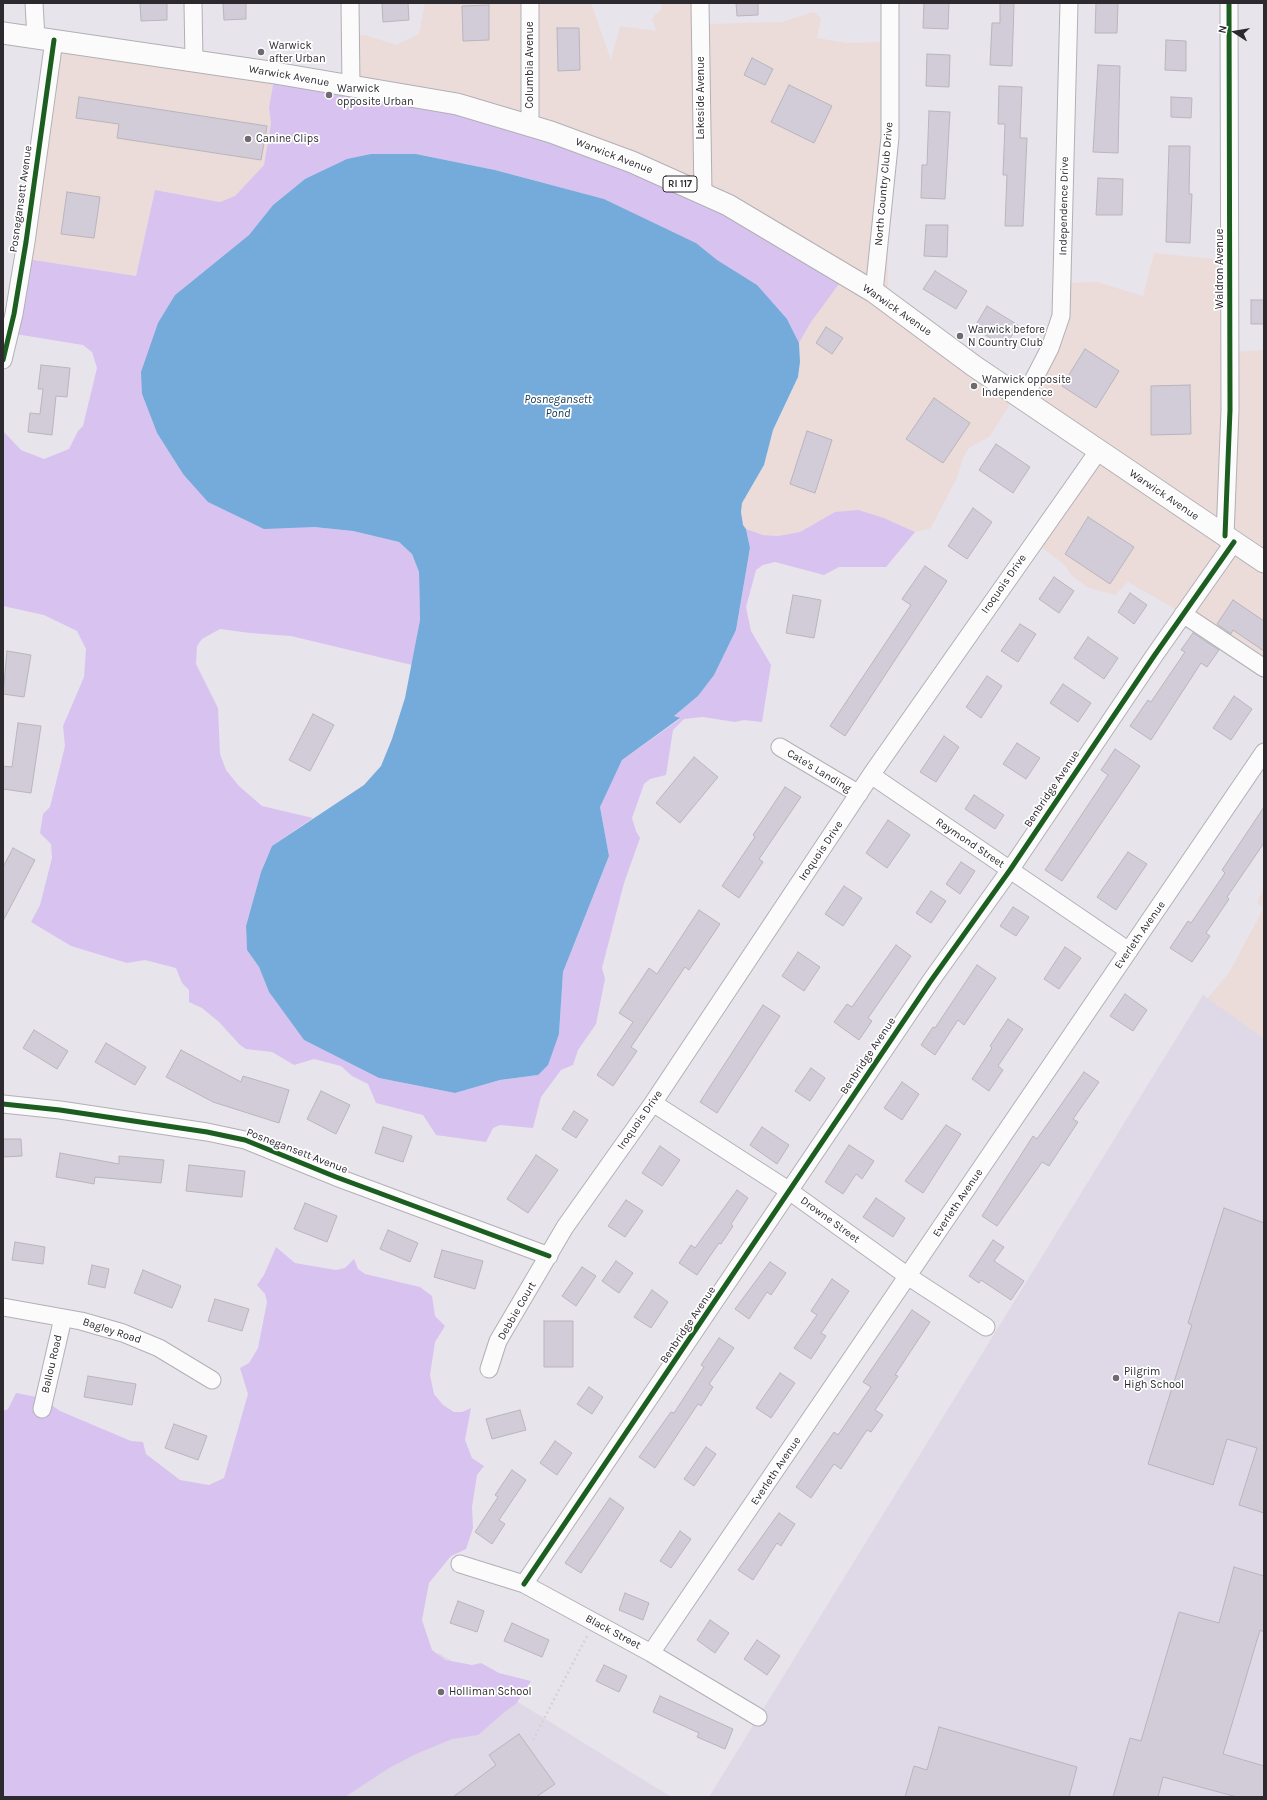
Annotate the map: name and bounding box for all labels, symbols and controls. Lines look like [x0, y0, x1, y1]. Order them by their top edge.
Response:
north arrow [1215, 12, 1255, 52]
street label: Columbia Avenue [523, 21, 537, 109]
text: N [1216, 24, 1230, 35]
place label: Warwick after Urban [269, 39, 326, 65]
marker: Warwick after Urban [256, 47, 266, 57]
street label: Lakeside Avenue [694, 56, 708, 140]
street label: Warwick Avenue [248, 62, 330, 90]
place label: Warwick opposite Urban [337, 82, 414, 108]
marker: Warwick opposite Urban [324, 90, 334, 100]
street label: North Country Club Drive [872, 122, 896, 246]
place label: Canine Clips [256, 132, 319, 146]
marker: Canine Clips [243, 134, 253, 144]
street label: Warwick Avenue [574, 135, 654, 177]
street label: Posnegansett Avenue [7, 145, 35, 253]
street label: Independence Drive [1057, 156, 1071, 256]
road number: RI 117 [663, 176, 697, 192]
street label: Waldron Avenue [1213, 229, 1227, 309]
street label: Warwick Avenue [860, 281, 934, 339]
place label: Warwick before N Country Club [968, 323, 1045, 349]
marker: Warwick before N Country Club [955, 331, 965, 341]
place label: Warwick opposite Independence [982, 373, 1071, 399]
marker: Warwick opposite Independence [969, 381, 979, 391]
water label: Posnegansett Pond [524, 393, 592, 421]
street label: Warwick Avenue [1127, 467, 1201, 523]
street label: Iroquois Drive [979, 552, 1029, 616]
street label: Cate's Landing [784, 747, 854, 795]
street label: Benbridge Avenue [1021, 748, 1083, 830]
street label: Raymond Street [933, 815, 1007, 871]
street label: Iroquois Drive [796, 818, 846, 884]
street label: Everleth Avenue [1112, 899, 1168, 971]
street label: Benbridge Avenue [837, 1015, 899, 1097]
street label: Iroquois Drive [615, 1088, 665, 1152]
street label: Posnegansett Avenue [244, 1126, 350, 1176]
street label: Everleth Avenue [930, 1166, 986, 1240]
street label: Drowne Street [798, 1194, 862, 1246]
street label: Debbie Court [495, 1280, 539, 1342]
street label: Benbridge Avenue [657, 1284, 719, 1366]
street label: Bagley Road [81, 1315, 143, 1347]
street label: Ballou Road [39, 1333, 65, 1395]
place label: Pilgrim High School [1124, 1365, 1184, 1391]
marker: Pilgrim High School [1111, 1373, 1121, 1383]
street label: Everleth Avenue [748, 1434, 804, 1508]
street label: Black Street [583, 1612, 643, 1652]
place label: Holliman School [449, 1685, 531, 1699]
marker: Holliman School [436, 1687, 446, 1697]

